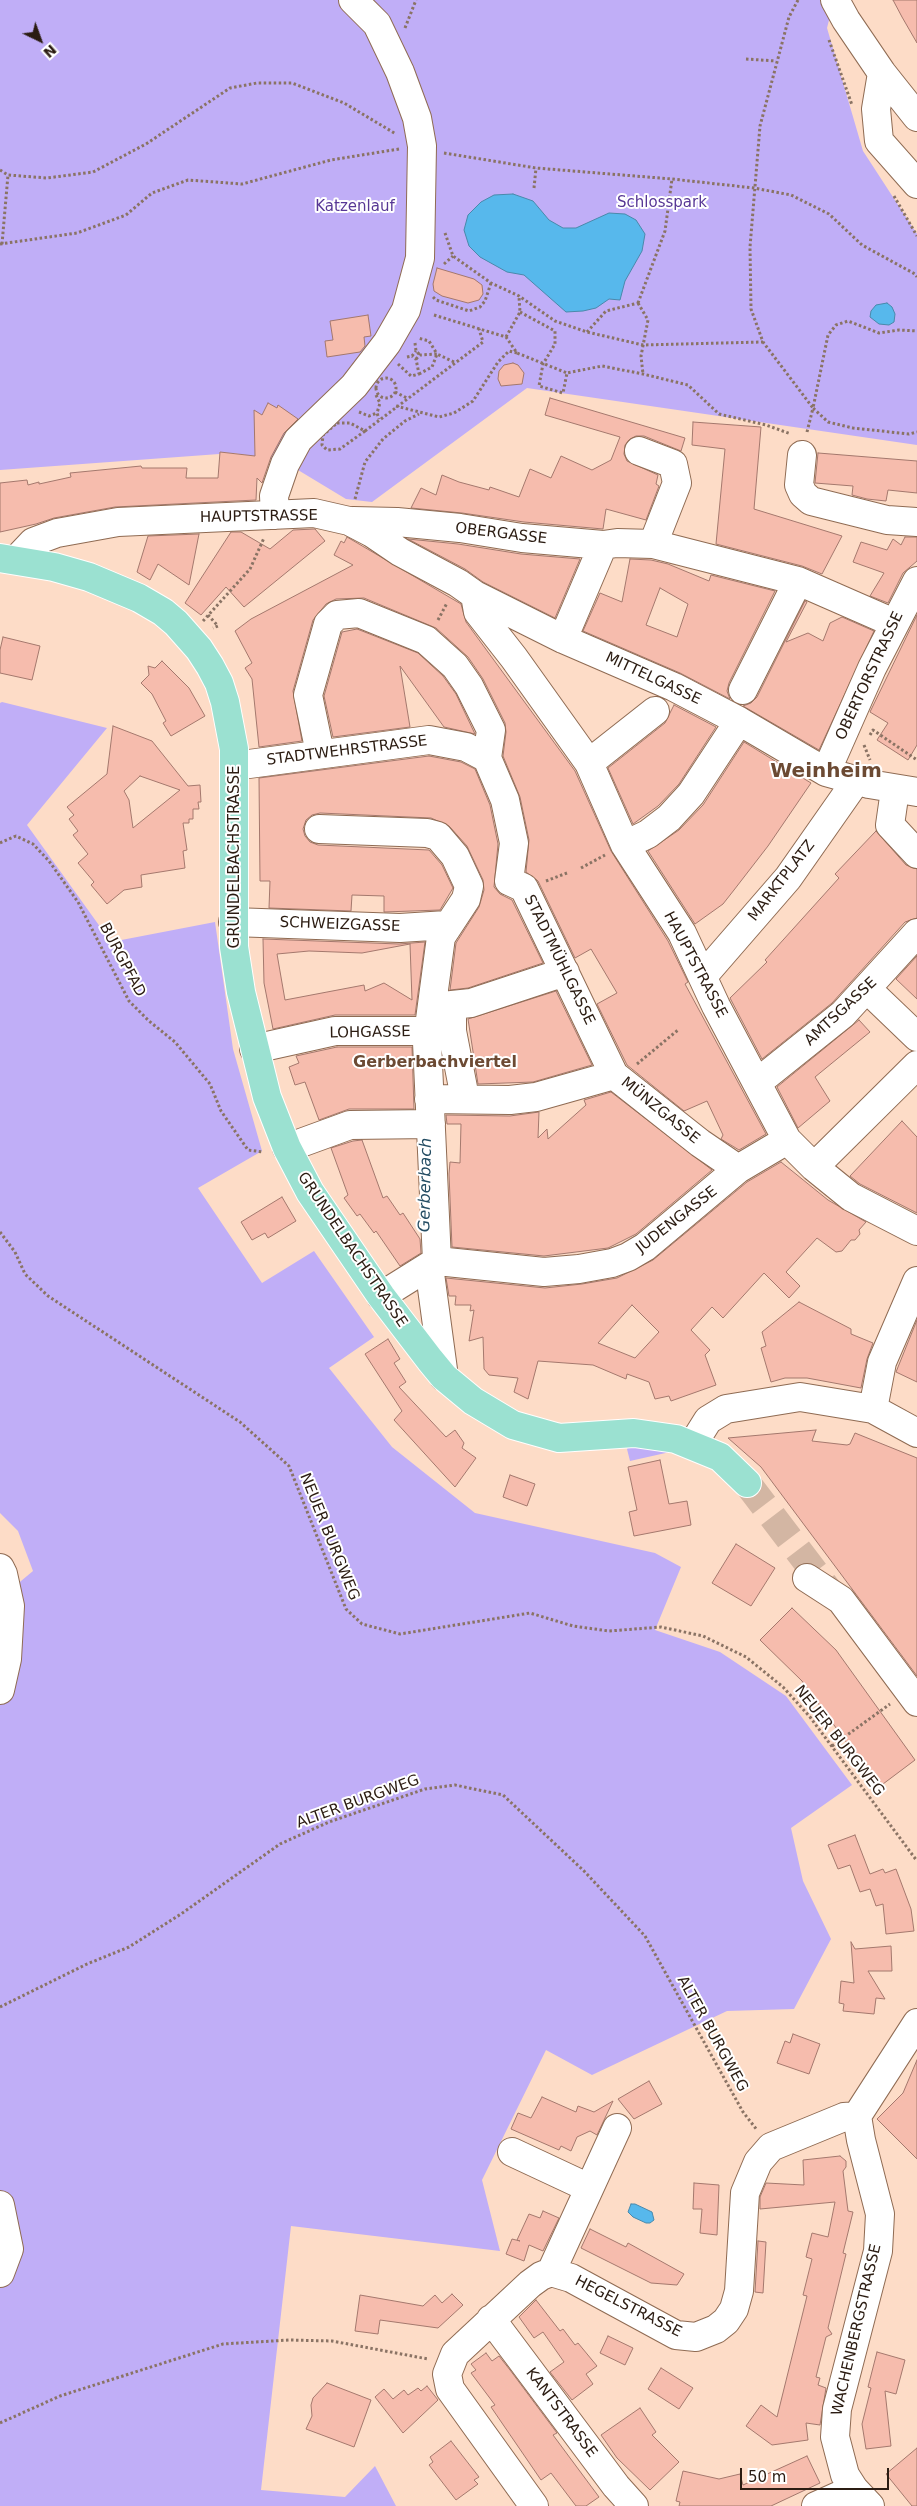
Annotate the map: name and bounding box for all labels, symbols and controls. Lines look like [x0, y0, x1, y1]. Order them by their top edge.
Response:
north arrow [15, 15, 65, 65]
text: N [40, 41, 60, 61]
park label: Schlosspark [617, 194, 707, 212]
park label: Katzenlauf [315, 198, 395, 216]
street label: HAUPTSTRASSE [200, 507, 318, 527]
street label: OBERGASSE [454, 519, 548, 549]
street label: OBERTORSTRASSE [832, 609, 908, 743]
street label: MITTELGASSE [602, 649, 704, 709]
street label: STADTWEHRSTRASSE [266, 732, 428, 770]
district label: Weinheim [770, 760, 882, 784]
street label: GRUNDELBACHSTRASSE [226, 766, 244, 948]
street label: MARKTPLATZ [745, 837, 819, 925]
street label: STADTMÜHLGASSE [520, 892, 598, 1028]
street label: HAUPTSTRASSE [659, 909, 731, 1021]
street label: SCHWEIZGASSE [279, 914, 401, 936]
street label: BURGPFAD [95, 920, 149, 1000]
street label: AMTSGASSE [801, 974, 881, 1050]
street label: LOHGASSE [329, 1023, 411, 1043]
district label: Gerberbachviertel [353, 1053, 517, 1073]
street label: MÜNZGASSE [617, 1074, 703, 1148]
water label: Gerberbach [416, 1138, 436, 1232]
street label: GRUNDELBACHSTRASSE [293, 1169, 411, 1331]
street label: JUDENGASSE [633, 1183, 721, 1257]
street label: NEUER BURGWEG [295, 1471, 363, 1603]
street label: NEUER BURGWEG [790, 1682, 888, 1800]
street label: ALTER BURGWEG [294, 1771, 422, 1833]
street label: ALTER BURGWEG [673, 1973, 751, 2095]
street label: WACHENBERGSTRASSE [828, 2242, 886, 2418]
street label: HEGELSTRASSE [572, 2272, 684, 2342]
street label: KANTSTRASSE [521, 2365, 601, 2461]
scale bar [742, 2458, 891, 2490]
text: 50 m [748, 2468, 786, 2486]

